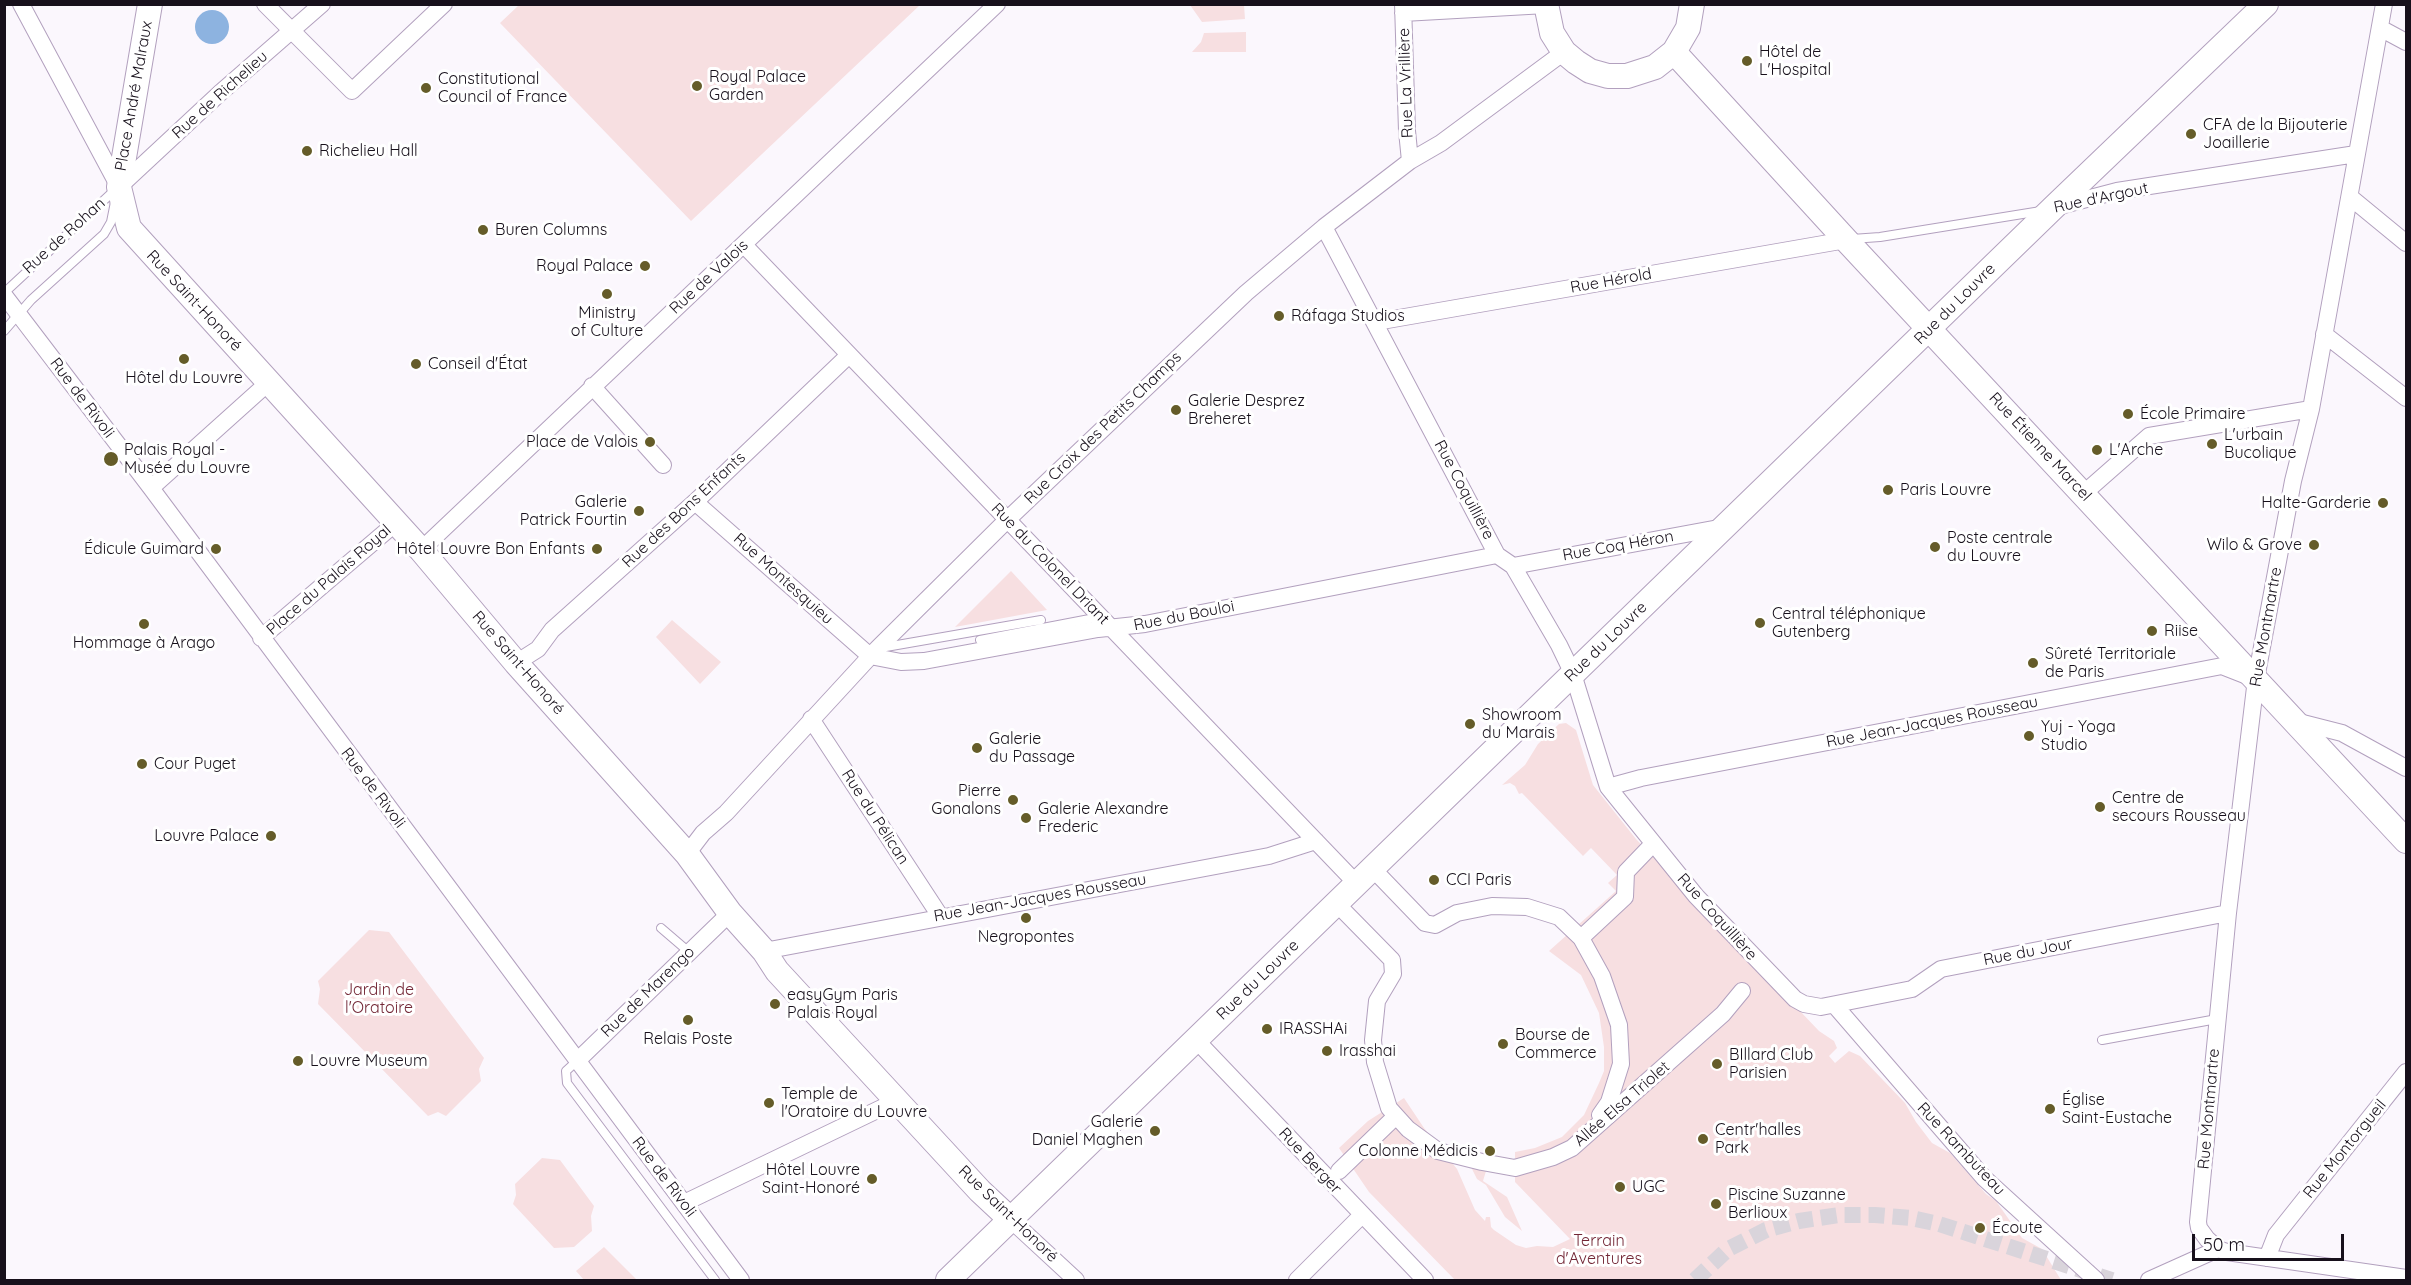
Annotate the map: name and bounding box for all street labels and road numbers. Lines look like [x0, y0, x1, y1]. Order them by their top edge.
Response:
street label: Place André Malraux [111, 19, 157, 173]
street label: Rue La Vrillière [1394, 28, 1418, 138]
street label: Rue de Richelieu [168, 47, 272, 143]
street label: Rue d'Argout [2052, 179, 2150, 217]
street label: Rue de Rohan [19, 194, 109, 278]
street label: Rue de Valois [666, 236, 752, 318]
street label: Rue Saint-Honoré [142, 247, 246, 355]
street label: Rue du Louvre [1910, 259, 2000, 349]
street label: Rue Hérold [1569, 264, 1653, 298]
street label: Rue Croix des Petits Champs [1020, 348, 1186, 508]
street label: Rue de Rivoli [46, 354, 118, 442]
street label: Rue Étienne Marcel [1985, 389, 2095, 505]
street label: Rue Coquillière [1430, 437, 1498, 543]
street label: Rue des Bons Enfants [619, 448, 749, 572]
street label: Rue du Colonel Driant [987, 499, 1113, 629]
street label: Place du Palais Royal [263, 521, 395, 639]
street label: Rue Coq Héron [1561, 527, 1675, 565]
street label: Rue Montesquieu [729, 529, 837, 629]
street label: Rue Montmartre [2246, 566, 2286, 688]
street label: Rue du Bouloi [1132, 597, 1236, 635]
street label: Rue du Louvre [1561, 598, 1651, 686]
street label: Rue Saint-Honoré [468, 607, 568, 719]
street label: Rue Jean-Jacques Rousseau [1824, 692, 2040, 752]
street label: Rue de Rivoli [337, 744, 409, 832]
street label: Rue du Pélican [837, 766, 913, 868]
street label: Rue Jean-Jacques Rousseau [932, 870, 1148, 926]
street label: Rue Coquillière [1673, 870, 1761, 964]
street label: Rue du Jour [1982, 934, 2074, 970]
street label: Rue du Louvre [1213, 936, 1303, 1024]
street label: Rue de Marengo [597, 943, 699, 1041]
street label: Rue Montmartre [2194, 1048, 2224, 1170]
street label: Allée Elsa Triolet [1570, 1057, 1674, 1151]
street label: Rue Montorgueil [2299, 1096, 2391, 1202]
street label: Rue Rambuteau [1913, 1099, 2009, 1199]
street label: Rue Berger [1275, 1124, 1345, 1198]
street label: Rue de Rivoli [628, 1133, 700, 1221]
street label: Rue Saint-Honoré [954, 1162, 1062, 1266]

